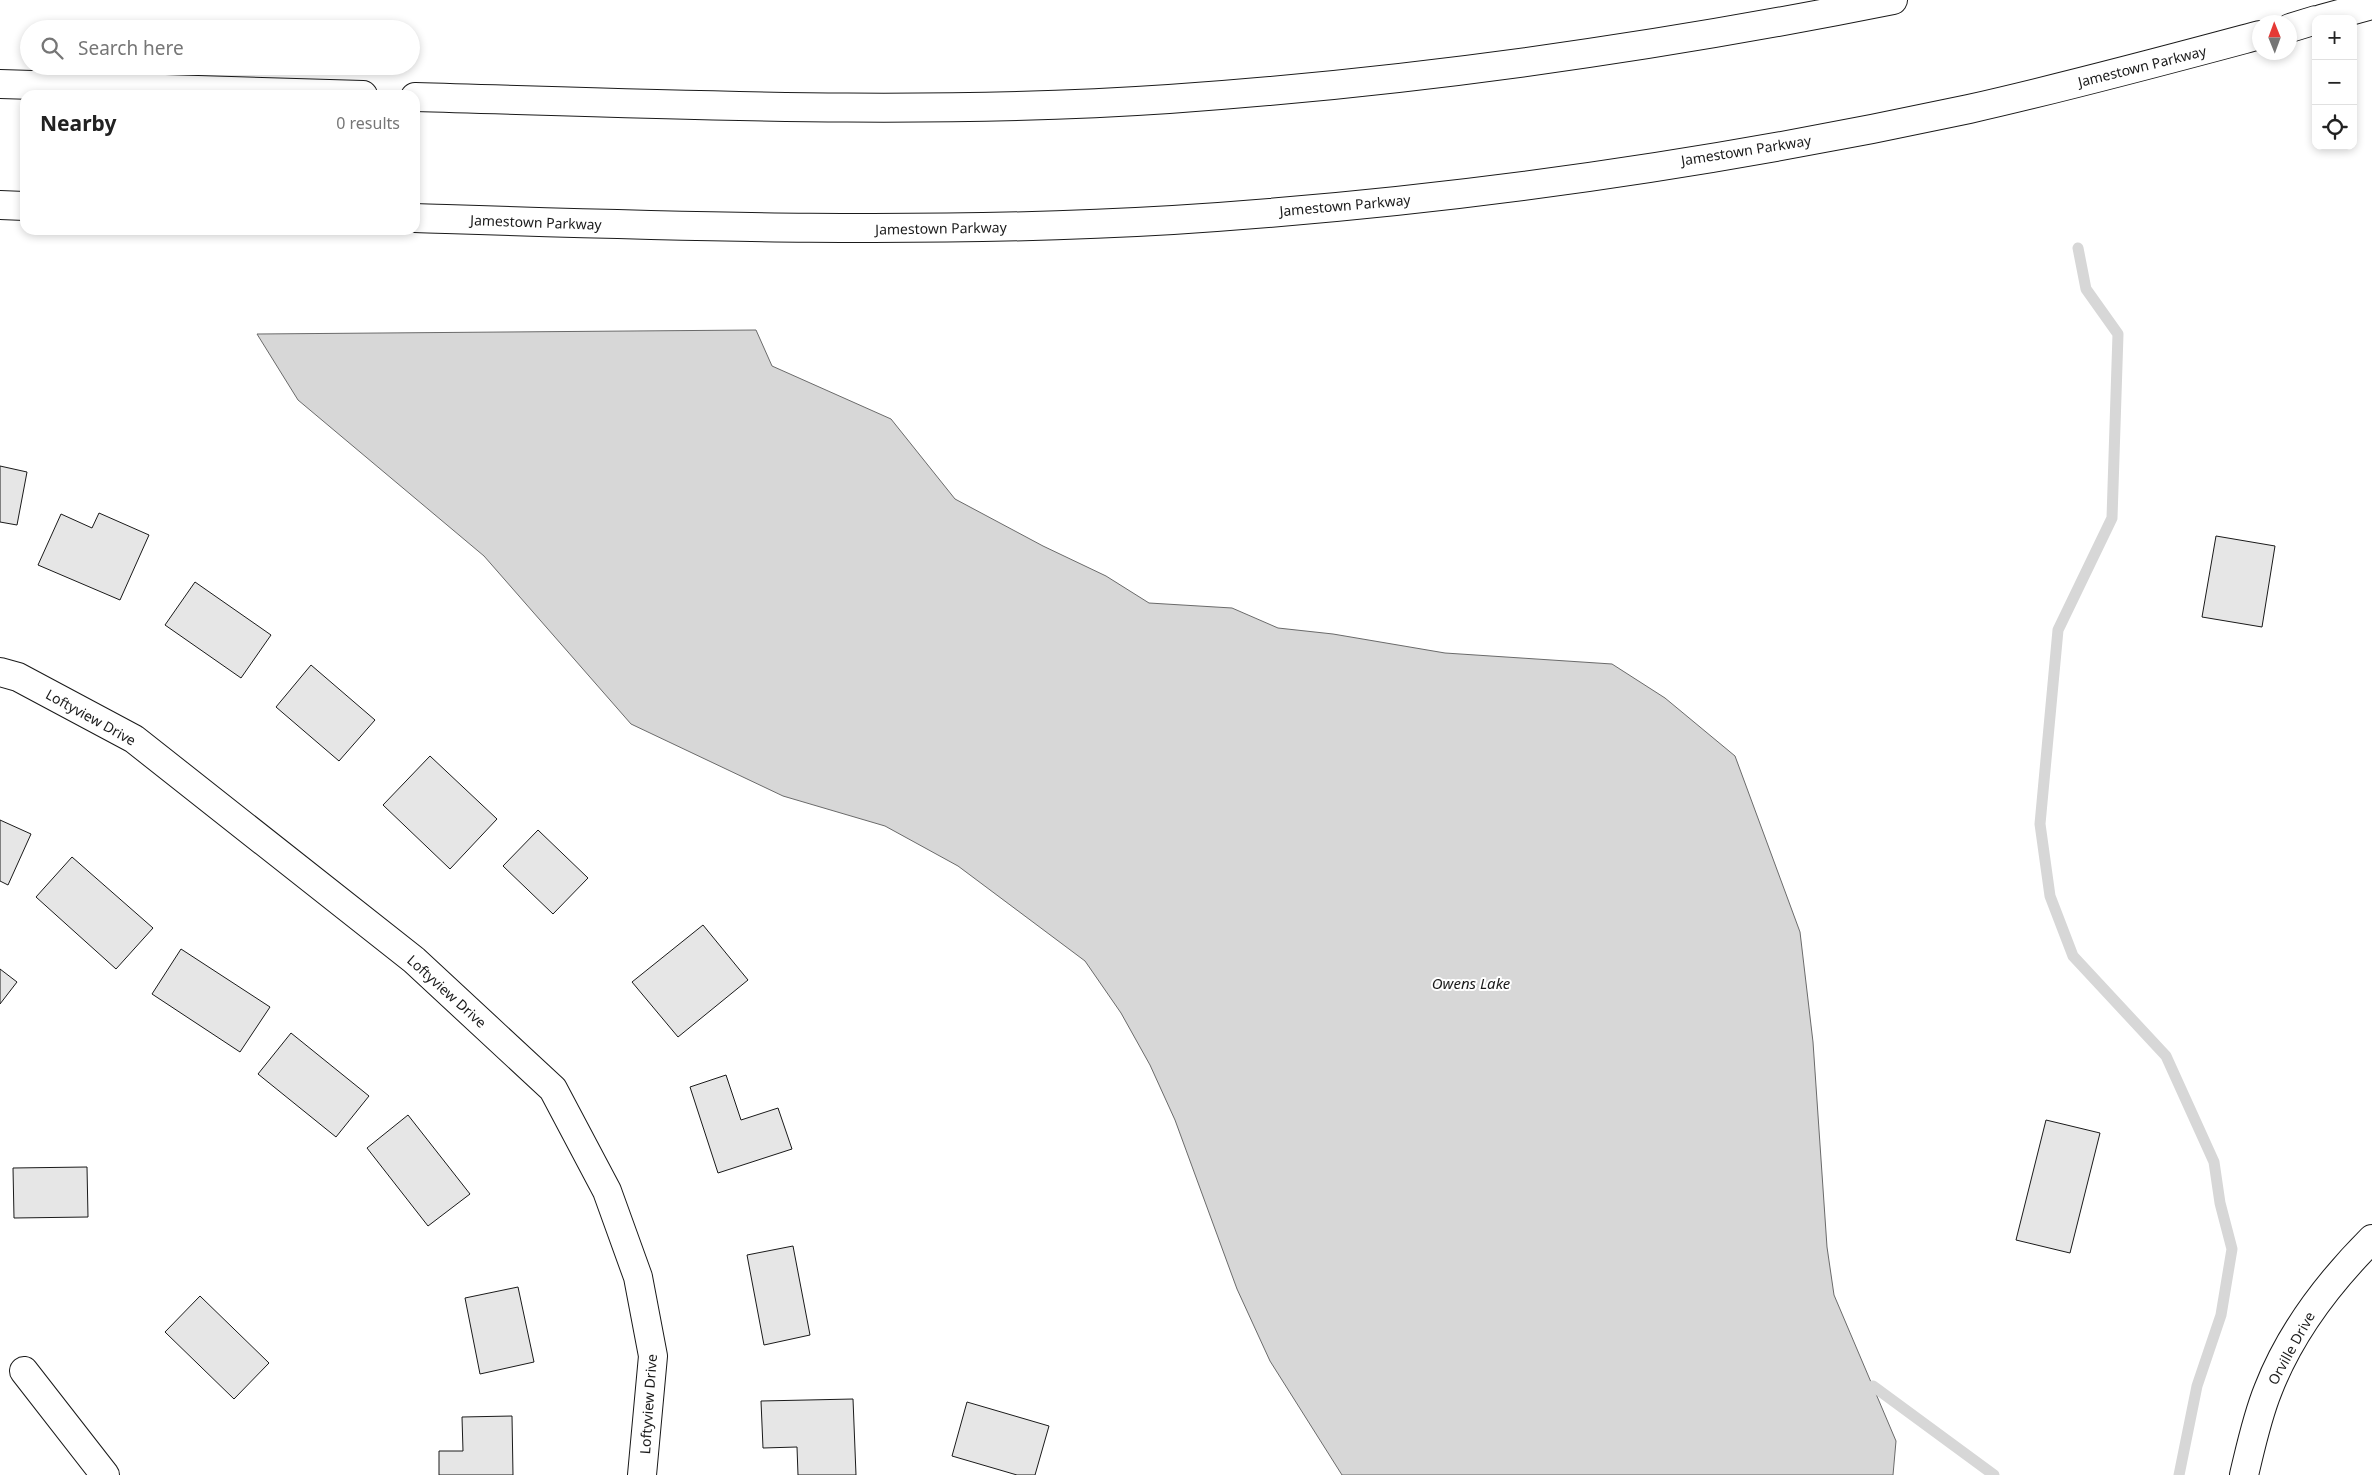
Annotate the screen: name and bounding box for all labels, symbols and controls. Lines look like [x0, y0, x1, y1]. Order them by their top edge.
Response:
north arrow [2252, 15, 2297, 60]
map controls [2312, 15, 2357, 150]
button: + [2312, 15, 2357, 60]
search box [20, 20, 420, 75]
icon: search [38, 34, 66, 62]
text: Search here [78, 35, 184, 61]
street label: Jamestown Parkway [2074, 41, 2209, 92]
button: − [2312, 60, 2357, 105]
button: locate [2312, 105, 2357, 150]
text: Nearby [40, 109, 116, 137]
text: 0 results [336, 112, 400, 134]
street label: Jamestown Parkway [1678, 130, 1813, 170]
street label: Jamestown Parkway [1277, 190, 1412, 220]
street label: Jamestown Parkway [468, 210, 603, 234]
street label: Jamestown Parkway [873, 217, 1008, 239]
street label: Loftyview Drive [42, 684, 140, 750]
street label: Loftyview Drive [403, 950, 491, 1032]
water label: Owens Lake [1432, 973, 1511, 993]
street label: Orville Drive [2263, 1308, 2319, 1388]
street label: Loftyview Drive [635, 1353, 661, 1455]

